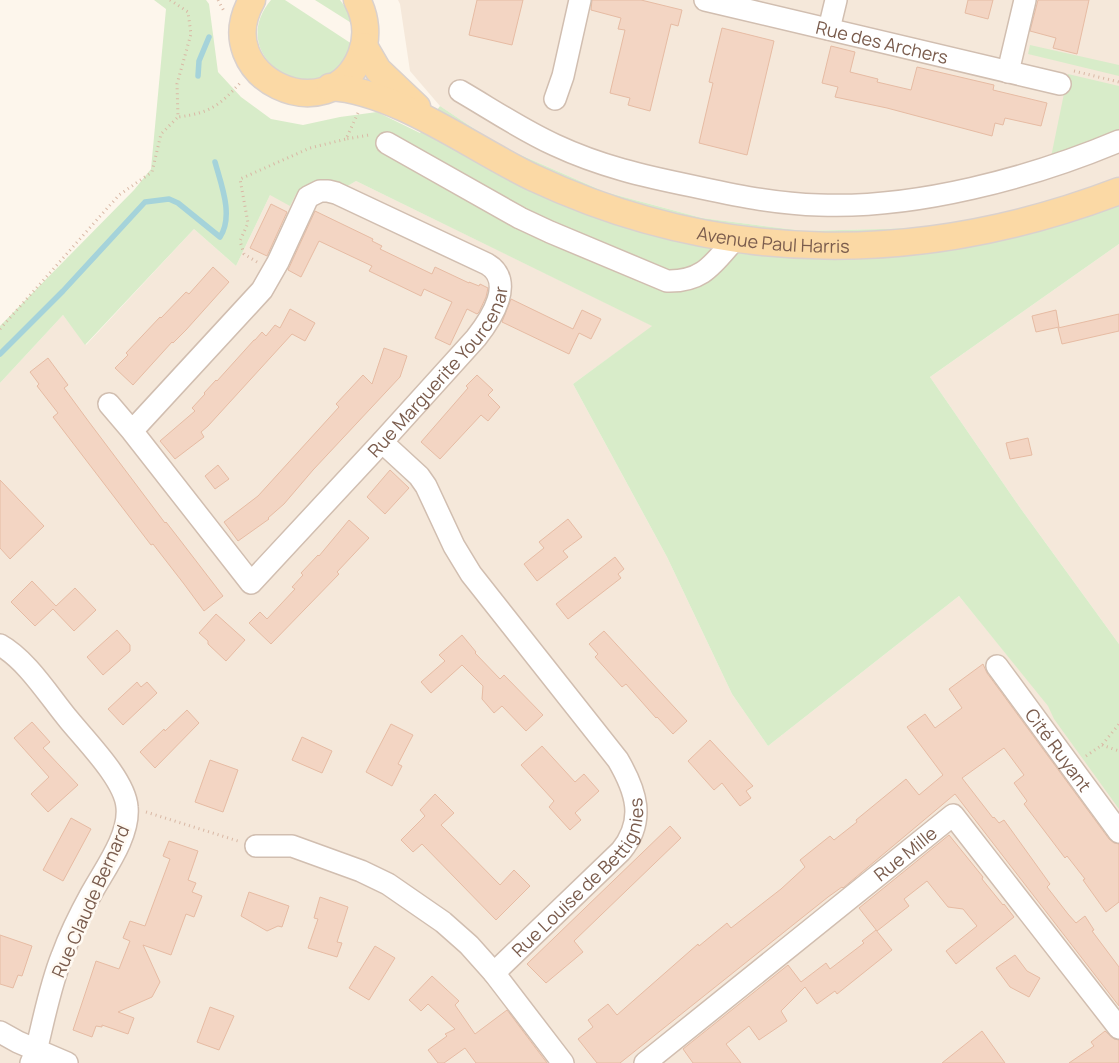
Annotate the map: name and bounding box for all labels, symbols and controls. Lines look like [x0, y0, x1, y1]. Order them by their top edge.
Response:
street label: Rue des Archers [814, 15, 951, 69]
street label: Avenue Paul Harris [695, 220, 850, 258]
street label: Rue Marguerite Yourcenar [362, 285, 513, 462]
street label: Cité Ruyant [1020, 703, 1097, 796]
street label: Rue Louise de Bettignies [506, 796, 648, 962]
street label: Rue Claude Bernard [46, 821, 134, 981]
street label: Rue Mille [869, 821, 942, 886]

